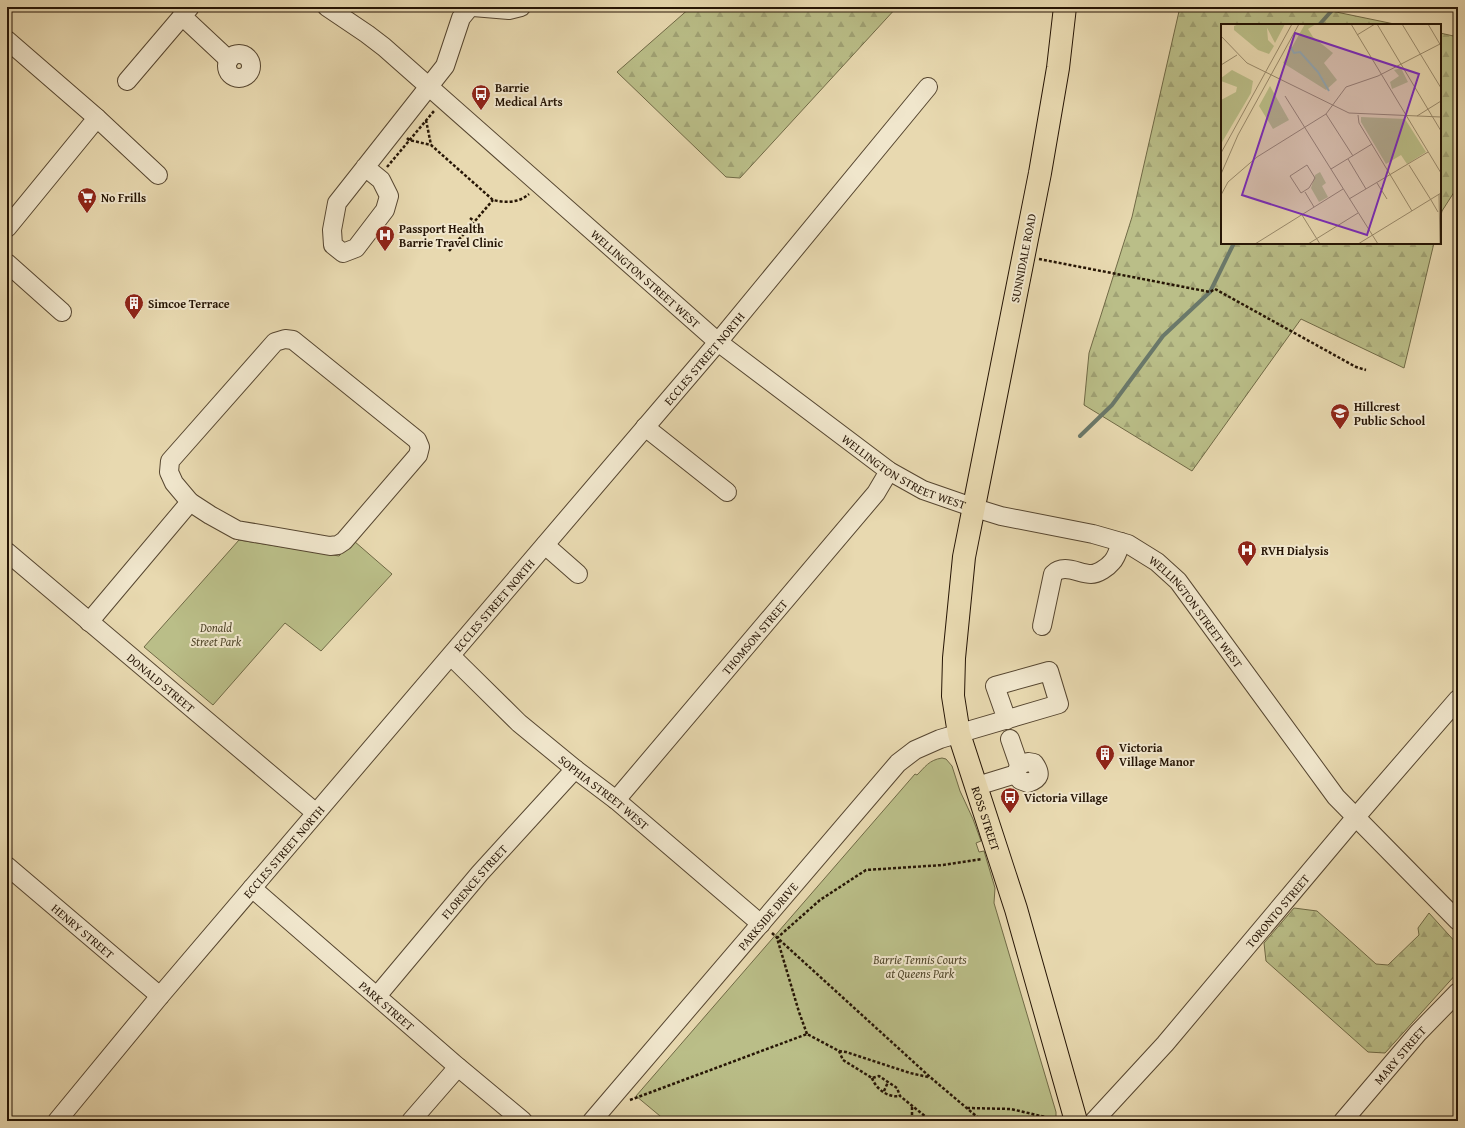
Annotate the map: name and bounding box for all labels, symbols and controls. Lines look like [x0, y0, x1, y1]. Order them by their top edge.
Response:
inset map [1221, 24, 1441, 244]
place label: Barrie Medical Arts [495, 79, 563, 110]
bus stop icon: Barrie Medical Arts [470, 83, 492, 111]
supermarket icon: No Frills [76, 186, 98, 214]
place label: No Frills [101, 189, 146, 206]
street label: SUNNIDALE ROAD [1006, 212, 1040, 304]
place label: Passport Health Barrie Travel Clinic [399, 220, 503, 251]
hospital icon: Passport Health Barrie Travel Clinic [374, 224, 396, 252]
street label: WELLINGTON STREET WEST [587, 225, 705, 332]
building icon: Simcoe Terrace [123, 292, 145, 320]
place label: Simcoe Terrace [148, 295, 230, 312]
street label: ECCLES STREET NORTH [659, 308, 748, 409]
place label: Hillcrest Public School [1354, 398, 1426, 429]
school or university icon: Hillcrest Public School [1329, 402, 1351, 430]
street label: WELLINGTON STREET WEST [838, 430, 969, 513]
hospital icon: RVH Dialysis [1236, 539, 1258, 567]
place label: RVH Dialysis [1261, 542, 1329, 559]
street label: WELLINGTON STREET WEST [1146, 551, 1247, 671]
street label: ECCLES STREET NORTH [449, 555, 538, 655]
street label: THOMSON STREET [717, 595, 791, 678]
park label: Donald Street Park [191, 619, 242, 650]
street label: DONALD STREET [124, 649, 199, 716]
place label: Victoria Village Manor [1119, 739, 1195, 770]
building icon: Victoria Village Manor [1094, 743, 1116, 771]
street label: SOPHIA STREET WEST [555, 751, 653, 833]
street label: ROSS STREET [968, 784, 1005, 853]
bus stop icon: Victoria Village [999, 786, 1021, 814]
place label: Victoria Village [1024, 789, 1108, 806]
street label: ECCLES STREET NORTH [239, 801, 328, 902]
street label: FLORENCE STREET [437, 840, 511, 922]
street label: TORONTO STREET [1241, 870, 1313, 951]
street label: PARKSIDE DRIVE [734, 878, 801, 953]
street label: HENRY STREET [48, 899, 118, 962]
park label: Barrie Tennis Courts at Queens Park [872, 951, 967, 982]
street label: PARK STREET [356, 977, 419, 1034]
street label: MARY STREET [1370, 1021, 1430, 1088]

